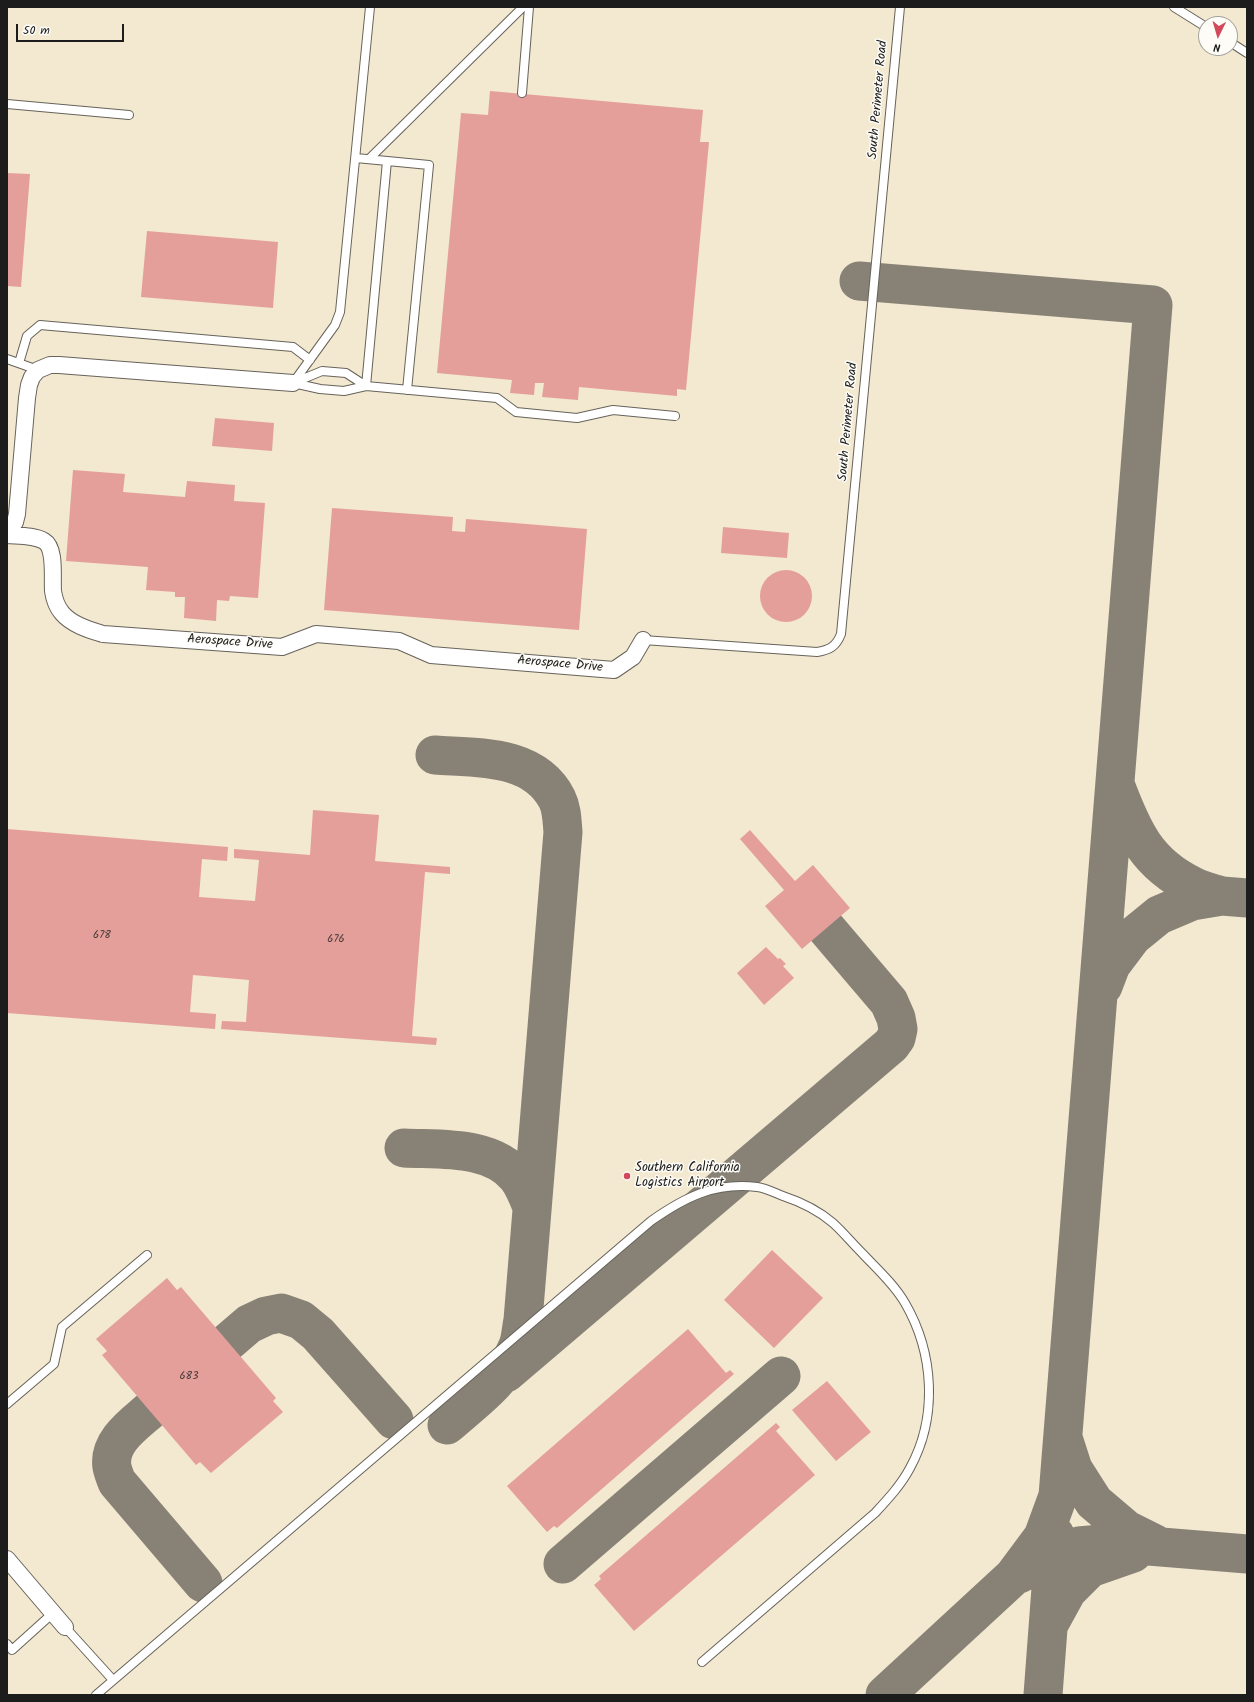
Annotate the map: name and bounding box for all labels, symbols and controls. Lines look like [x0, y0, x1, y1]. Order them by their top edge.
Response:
scale bar [18, 16, 126, 42]
north arrow [1198, 16, 1238, 56]
text: 50 m [23, 21, 50, 40]
text: N [1213, 38, 1221, 56]
street label: South Perimeter Road [866, 40, 892, 160]
street label: South Perimeter Road [836, 362, 862, 482]
street label: Aerospace Drive [187, 632, 273, 654]
street label: Aerospace Drive [517, 653, 603, 677]
house number: 678 [93, 929, 111, 943]
house number: 676 [327, 933, 345, 947]
place label: Southern California Logistics Airport [635, 1161, 740, 1192]
marker: Southern California Logistics Airport [622, 1171, 632, 1181]
house number: 683 [179, 1370, 199, 1384]

